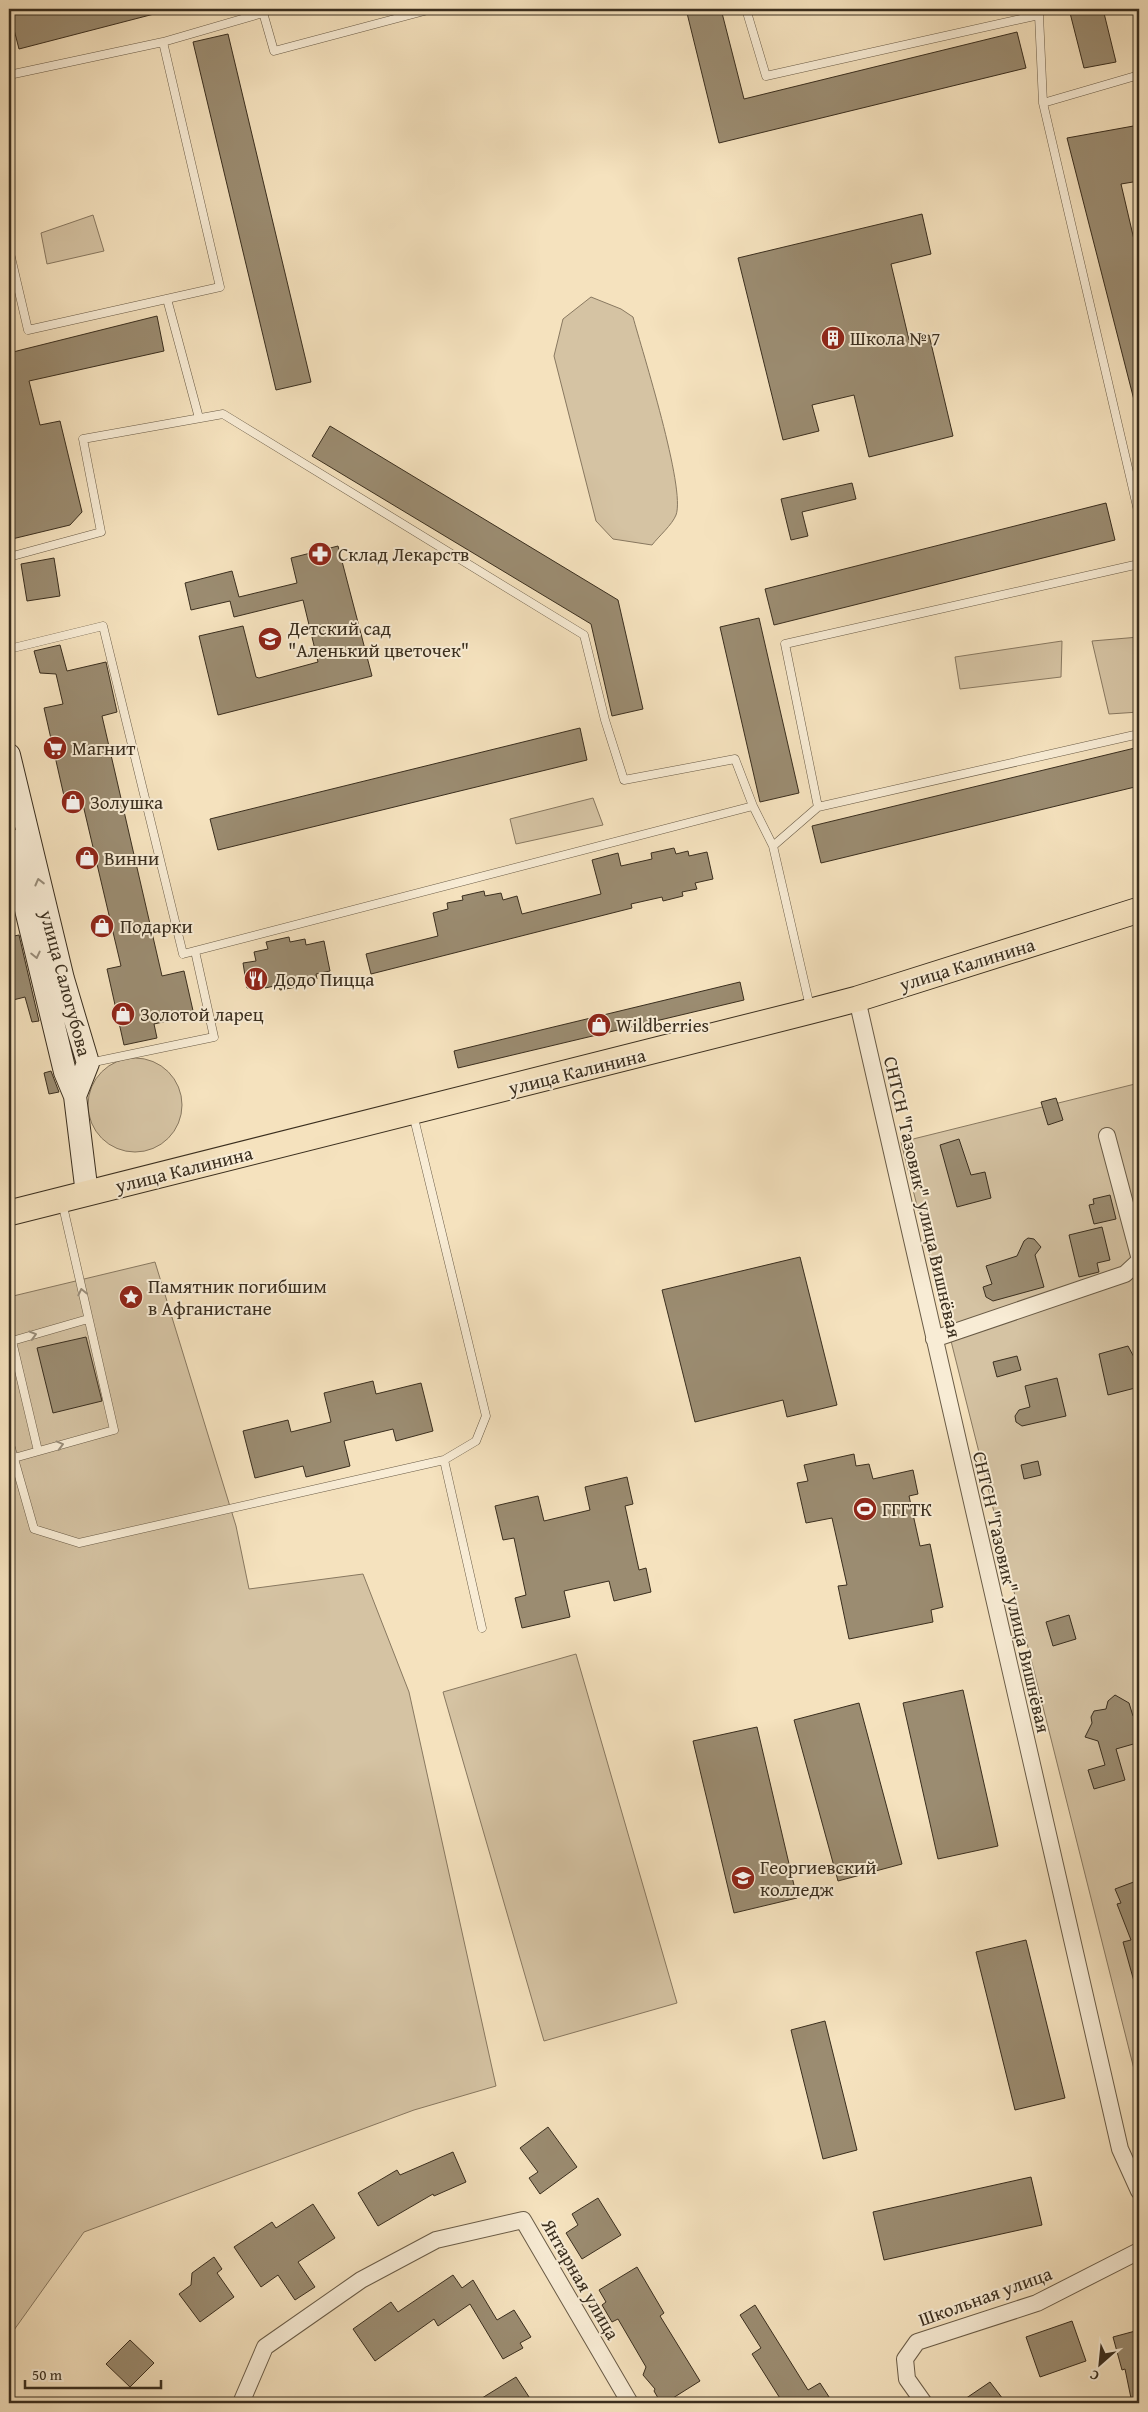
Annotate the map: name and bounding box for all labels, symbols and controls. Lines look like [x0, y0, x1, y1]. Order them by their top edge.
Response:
place label: Школа № 7 [850, 324, 941, 352]
building icon: Школа № 7 [820, 325, 846, 351]
place label: Склад Лекарств [338, 540, 469, 568]
pharmacy icon: Склад Лекарств [307, 541, 333, 567]
place label: Детский сад "Аленький цветочек" [287, 614, 469, 664]
school or university icon: Детский сад "Аленький цветочек" [257, 626, 283, 652]
place label: Магнит [72, 734, 136, 762]
supermarket icon: Магнит [42, 735, 68, 761]
place label: Золушка [90, 788, 163, 816]
shop icon: Золушка [60, 789, 86, 815]
place label: Винни [104, 844, 159, 872]
shop icon: Винни [74, 845, 100, 871]
one-way arrow [34, 877, 45, 886]
street label: улица Салогубова [33, 906, 99, 1059]
place label: Подарки [120, 912, 193, 940]
shop icon: Подарки [89, 913, 115, 939]
street label: улица Калинина [895, 930, 1038, 998]
one-way arrow [30, 950, 41, 959]
place label: Додо Пицца [273, 965, 374, 993]
restaurant icon: Додо Пицца [243, 966, 269, 992]
place label: Золотой ларец [140, 1000, 264, 1028]
shop icon: Золотой ларец [110, 1001, 136, 1027]
place label: Wildberries [616, 1011, 709, 1039]
shop icon: Wildberries [586, 1012, 612, 1038]
street label: улица Калинина [505, 1040, 648, 1102]
street label: СНТСН "Газовик" улица Вишнёвая [877, 1053, 969, 1341]
street label: улица Калинина [112, 1138, 255, 1200]
place label: Памятник погибшим в Афганистане [148, 1272, 327, 1322]
place icon: Памятник погибшим в Афганистане [118, 1284, 144, 1310]
one-way arrow [77, 1287, 88, 1296]
one-way arrow [29, 1330, 37, 1340]
one-way arrow [56, 1440, 65, 1451]
street label: СНТСН "Газовик" улица Вишнёвая [966, 1448, 1058, 1736]
place label: ГГГТК [882, 1495, 932, 1523]
sports icon: ГГГТК [852, 1496, 878, 1522]
place label: Георгиевский колледж [760, 1853, 877, 1903]
school or university icon: Георгиевский колледж [730, 1865, 756, 1891]
street label: Янтарная улица [534, 2212, 627, 2345]
street label: Школьная улица [914, 2259, 1056, 2333]
north arrow [1076, 2340, 1126, 2390]
scale bar [25, 2357, 161, 2389]
text: 50 m [32, 2364, 63, 2385]
text: С [1086, 2365, 1102, 2386]

